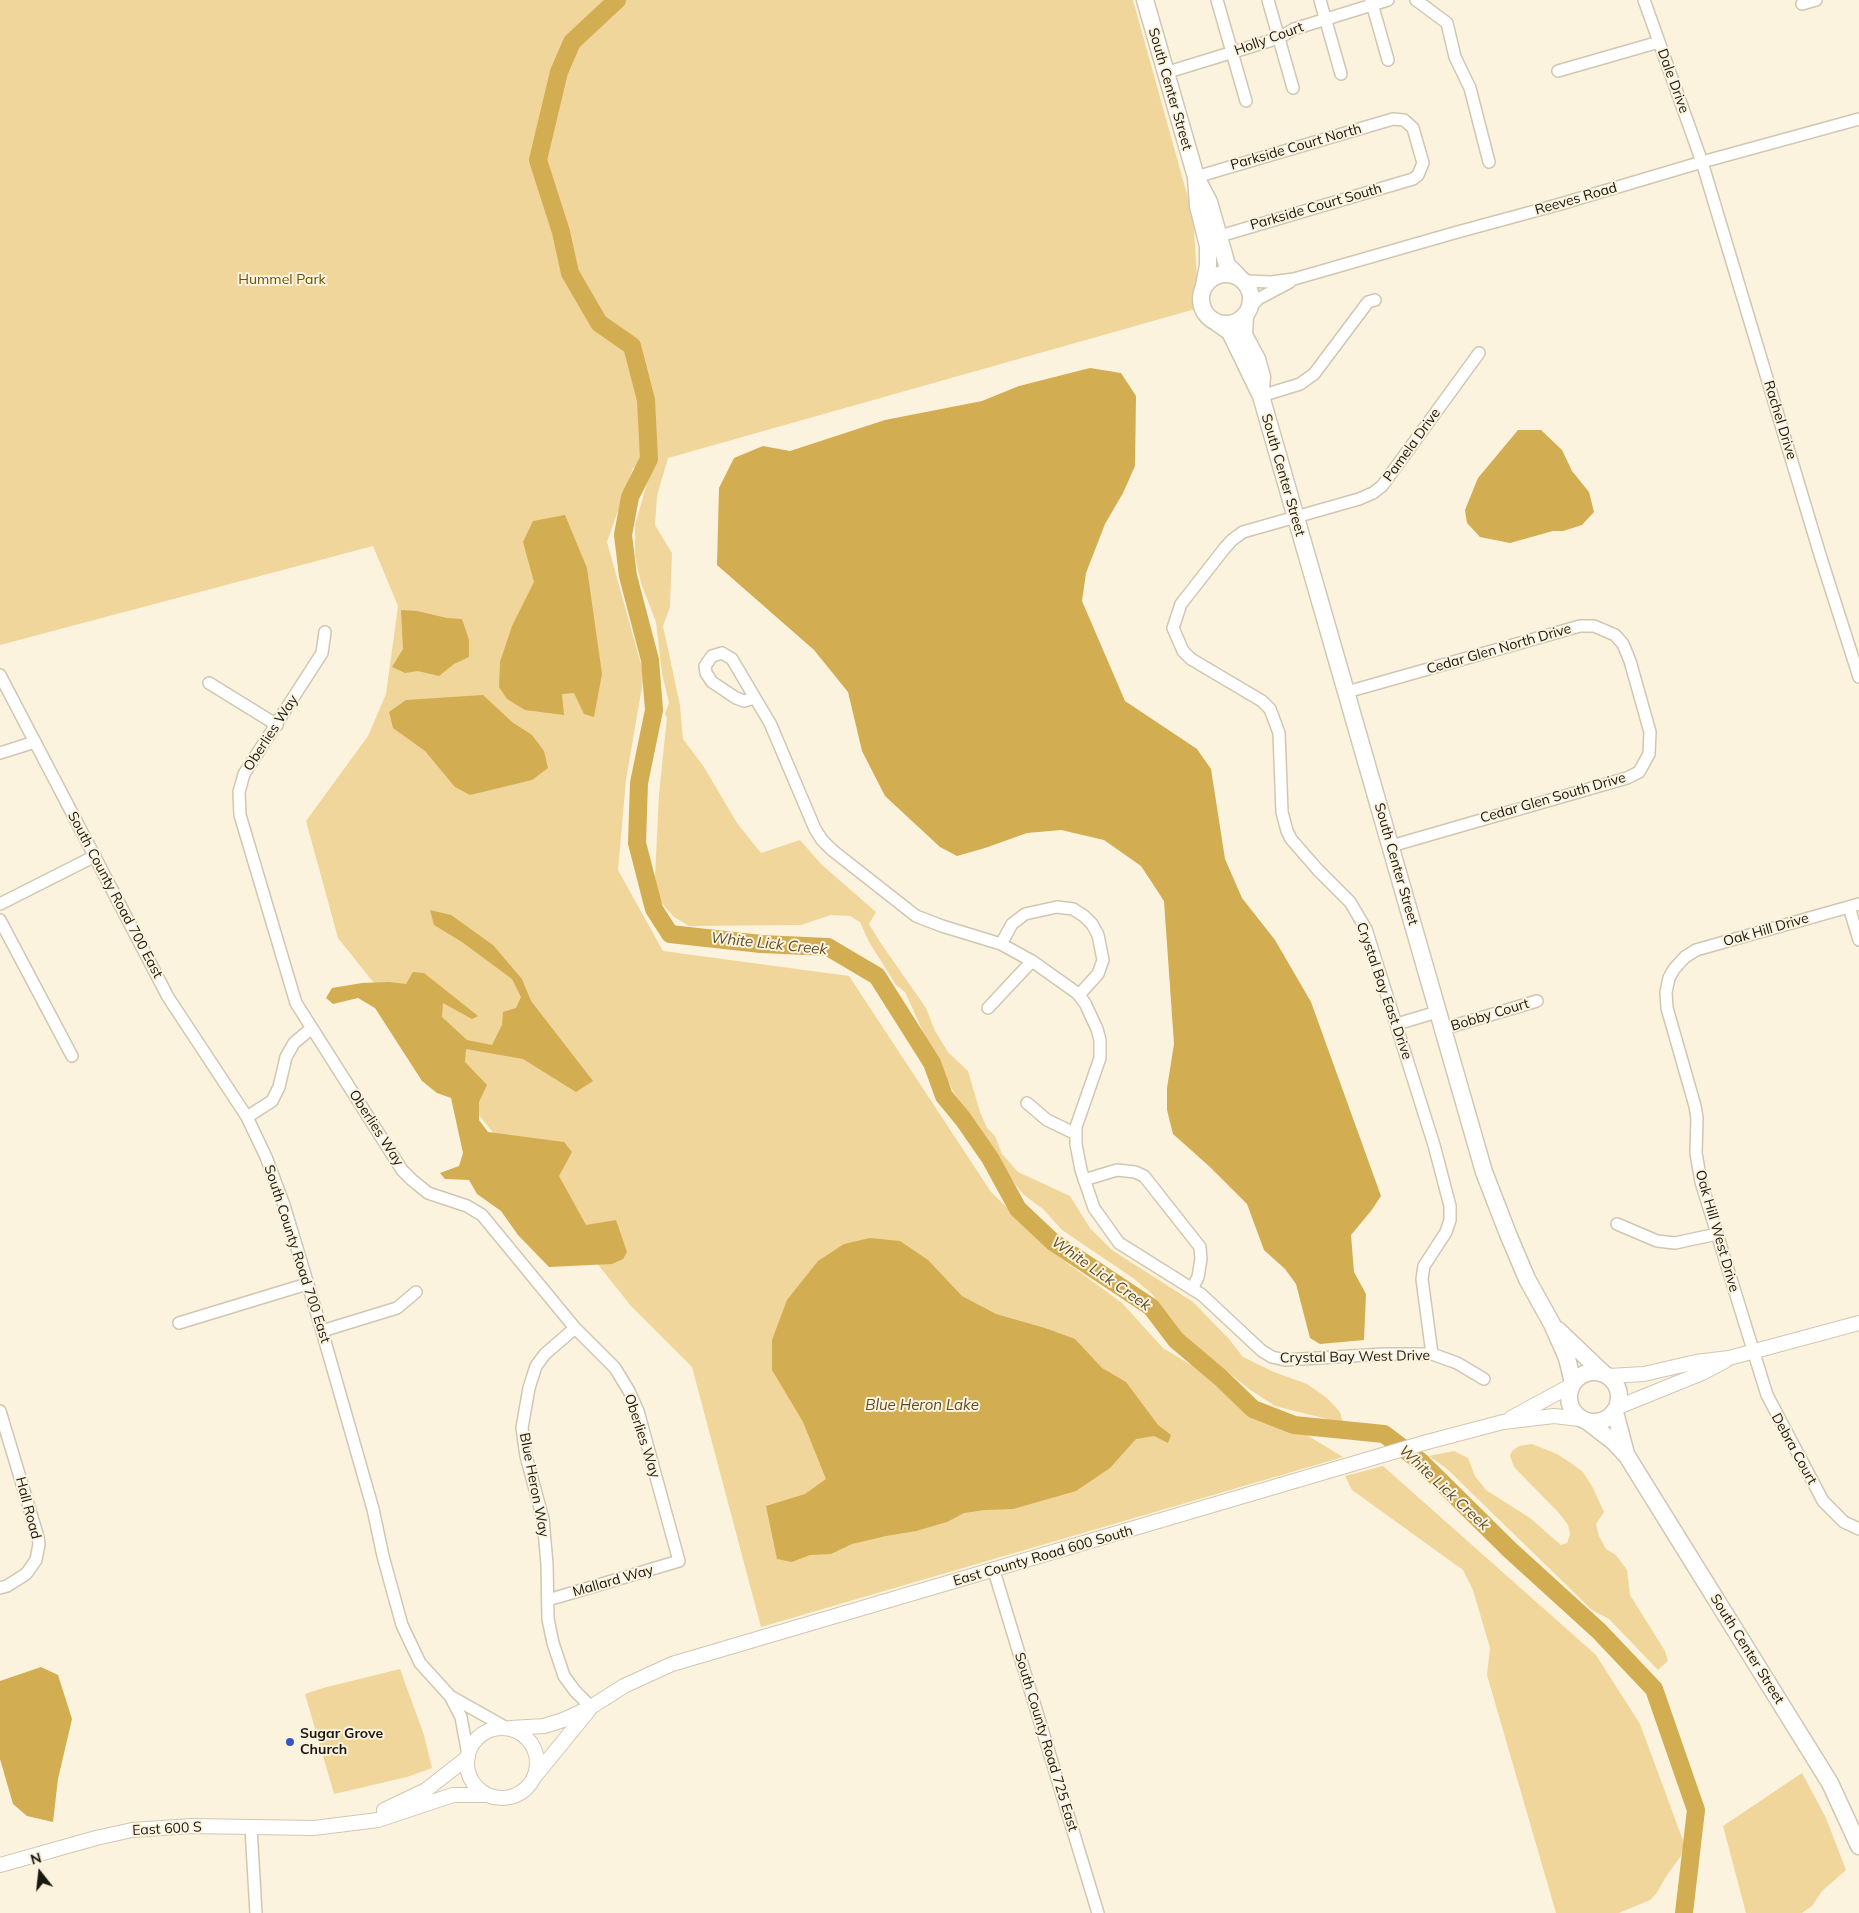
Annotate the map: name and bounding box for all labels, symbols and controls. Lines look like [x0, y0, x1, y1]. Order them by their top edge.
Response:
street label: Holly Court [1232, 19, 1306, 59]
street label: South Center Street [1145, 26, 1195, 152]
street label: Dale Drive [1654, 47, 1692, 115]
street label: Parkside Court North [1229, 120, 1363, 174]
street label: Reeves Road [1533, 179, 1619, 219]
street label: Parkside Court South [1248, 180, 1384, 234]
park label: Hummel Park [238, 272, 326, 288]
street label: Rachel Drive [1760, 379, 1800, 461]
street label: Pamela Drive [1380, 405, 1444, 485]
street label: South Center Street [1258, 412, 1308, 538]
street label: Cedar Glen North Drive [1425, 620, 1573, 678]
street label: Oberlies Way [240, 692, 302, 774]
street label: Cedar Glen South Drive [1478, 769, 1628, 827]
street label: South Center Street [1371, 801, 1421, 927]
street label: South County Road 700 East [64, 809, 166, 981]
street label: Oak Hill Drive [1721, 910, 1811, 950]
street label: Crystal Bay East Drive [1353, 920, 1415, 1062]
water label: White Lick Creek [710, 929, 828, 959]
street label: Bobby Court [1449, 995, 1531, 1035]
street label: Oberlies Way [345, 1087, 407, 1169]
street label: South County Road 700 East [260, 1163, 334, 1345]
street label: Oak Hill West Drive [1692, 1168, 1742, 1294]
water label: White Lick Creek [1048, 1233, 1154, 1315]
street label: Crystal Bay West Drive [1280, 1347, 1430, 1367]
street label: Oberlies Way [621, 1392, 663, 1480]
water label: Blue Heron Lake [865, 1396, 979, 1414]
street label: Debra Court [1767, 1410, 1821, 1488]
street label: Blue Heron Way [516, 1431, 552, 1539]
water label: White Lick Creek [1395, 1442, 1493, 1534]
street label: Hall Road [12, 1475, 44, 1541]
street label: East County Road 600 South [951, 1522, 1135, 1590]
street label: Mallard Way [571, 1561, 655, 1601]
street label: South Center Street [1706, 1591, 1788, 1707]
street label: South County Road 725 East [1011, 1651, 1081, 1833]
place label: Sugar Grove Church [300, 1726, 383, 1758]
marker: Sugar Grove Church [284, 1736, 296, 1748]
street label: East 600 S [132, 1819, 202, 1839]
north arrow [15, 1848, 65, 1898]
text: N [28, 1848, 43, 1869]

